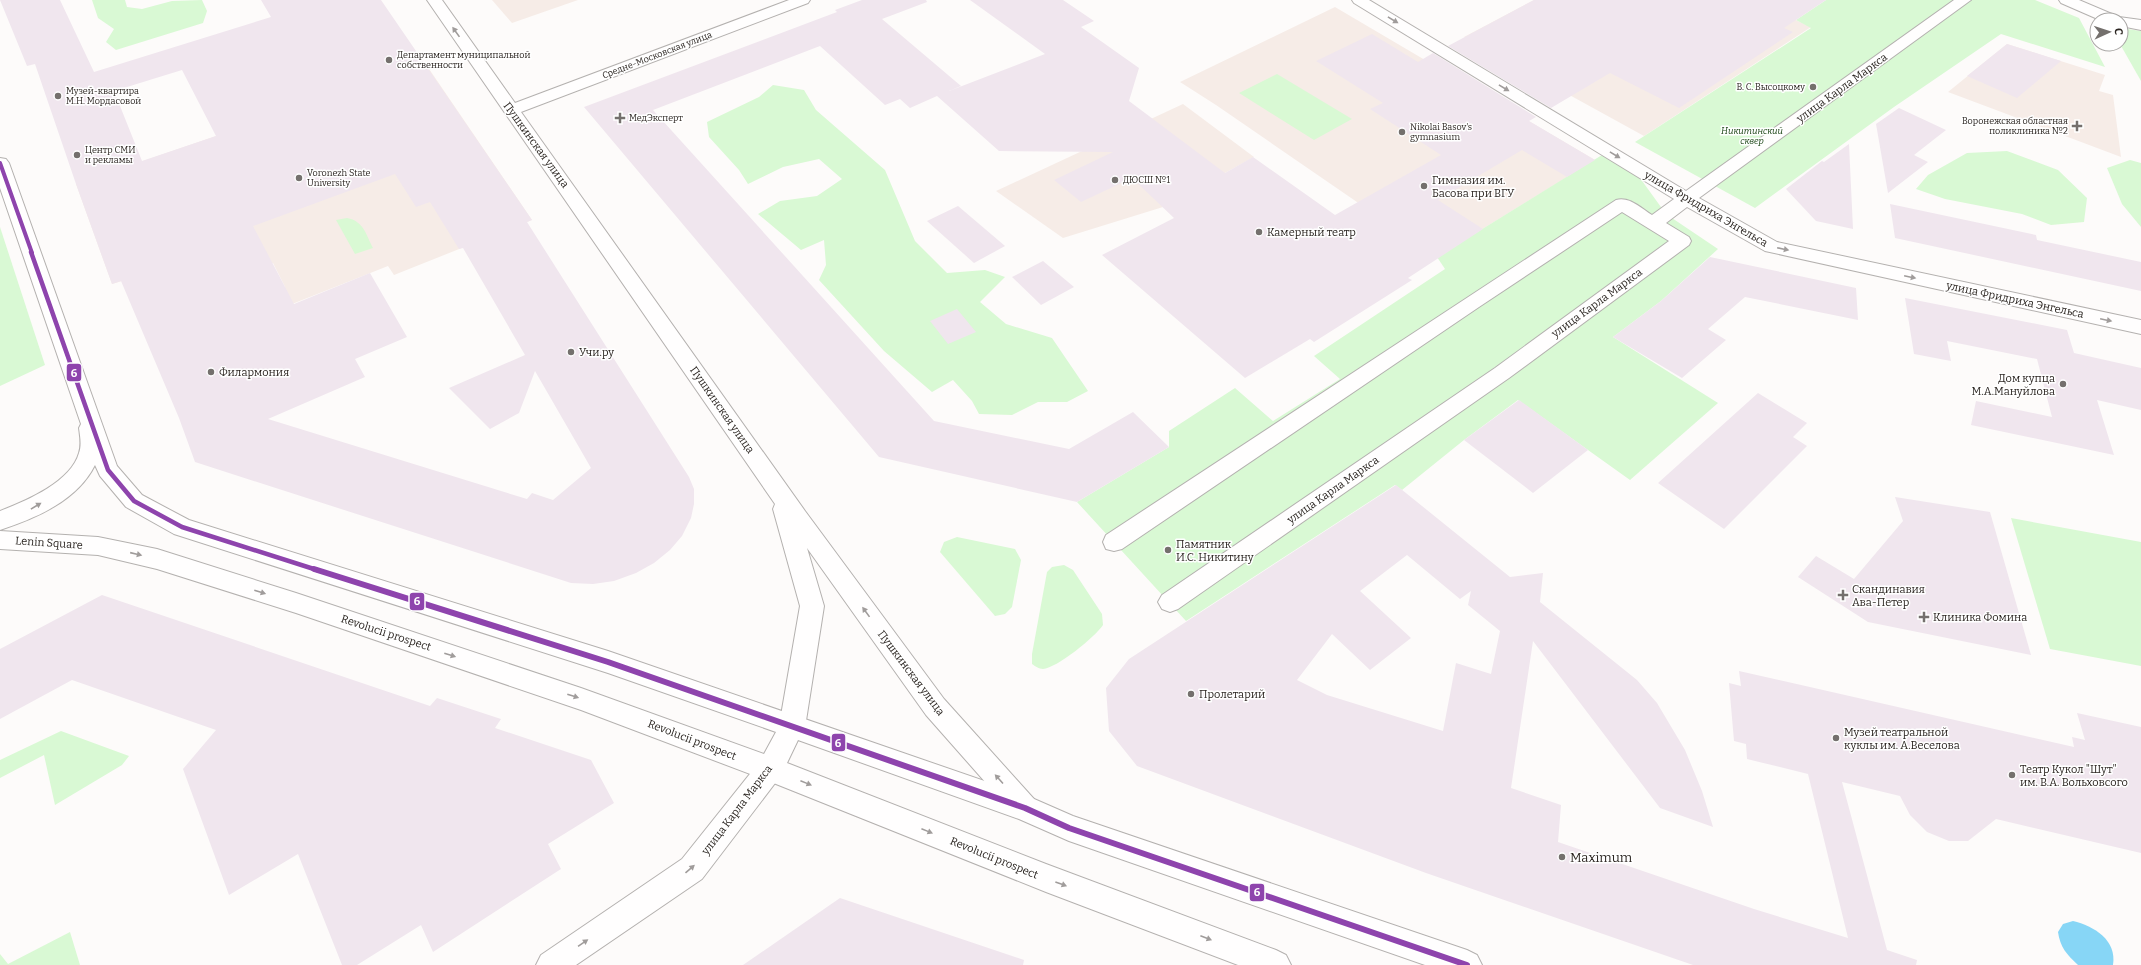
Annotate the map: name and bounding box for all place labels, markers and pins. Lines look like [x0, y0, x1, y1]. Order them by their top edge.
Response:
place label: Департамент муниципальной собственности [397, 50, 530, 70]
marker: Департамент муниципальной собственности [384, 55, 394, 65]
place label: В. С. Высоцкому [1737, 82, 1805, 92]
marker: В. С. Высоцкому [1808, 82, 1818, 92]
place label: Музей-квартира М.Н. Мордасовой [66, 86, 141, 106]
marker: Музей-квартира М.Н. Мордасовой [53, 91, 63, 101]
marker: МедЭксперт [614, 112, 626, 124]
place label: МедЭксперт [629, 113, 683, 123]
place label: Воронежская областная поликлиника №2 [1962, 116, 2068, 136]
marker: Воронежская областная поликлиника №2 [2071, 120, 2083, 132]
place label: Nikolai Basov's gymnasium [1410, 122, 1472, 142]
marker: Nikolai Basov's gymnasium [1397, 127, 1407, 137]
place label: Центр СМИ и рекламы [85, 145, 136, 165]
marker: Центр СМИ и рекламы [72, 150, 82, 160]
place label: Voronezh State University [307, 168, 371, 188]
marker: Voronezh State University [294, 173, 304, 183]
place label: Гимназия им. Басова при ВГУ [1432, 174, 1515, 200]
marker: ДЮСШ №1 [1110, 175, 1120, 185]
place label: ДЮСШ №1 [1123, 175, 1170, 185]
marker: Гимназия им. Басова при ВГУ [1419, 181, 1429, 191]
place label: Камерный театр [1267, 226, 1356, 239]
marker: Камерный театр [1254, 227, 1264, 237]
place label: Учи.ру [579, 346, 614, 359]
marker: Учи.ру [566, 347, 576, 357]
place label: Филармония [219, 366, 289, 379]
marker: Филармония [206, 367, 216, 377]
place label: Дом купца М.А.Мануйлова [1971, 372, 2055, 398]
marker: Дом купца М.А.Мануйлова [2058, 379, 2068, 389]
place label: Памятник И.С. Никитину [1176, 538, 1254, 564]
marker: Памятник И.С. Никитину [1163, 545, 1173, 555]
place label: Скандинавия Ава-Петер [1852, 583, 1925, 609]
marker: Скандинавия Ава-Петер [1837, 589, 1849, 601]
marker: Клиника Фомина [1918, 611, 1930, 623]
place label: Клиника Фомина [1933, 611, 2027, 624]
place label: Пролетарий [1199, 688, 1265, 701]
marker: Пролетарий [1186, 689, 1196, 699]
place label: Музей театральной куклы им. А.Веселова [1844, 726, 1960, 752]
marker: Музей театральной куклы им. А.Веселова [1831, 733, 1841, 743]
place label: Театр Кукол "Шут" им. В.А. Вольховсого [2020, 763, 2128, 789]
marker: Театр Кукол "Шут" им. В.А. Вольховсого [2007, 770, 2017, 780]
place label: Maximum [1570, 850, 1633, 865]
marker: Maximum [1557, 852, 1567, 862]

